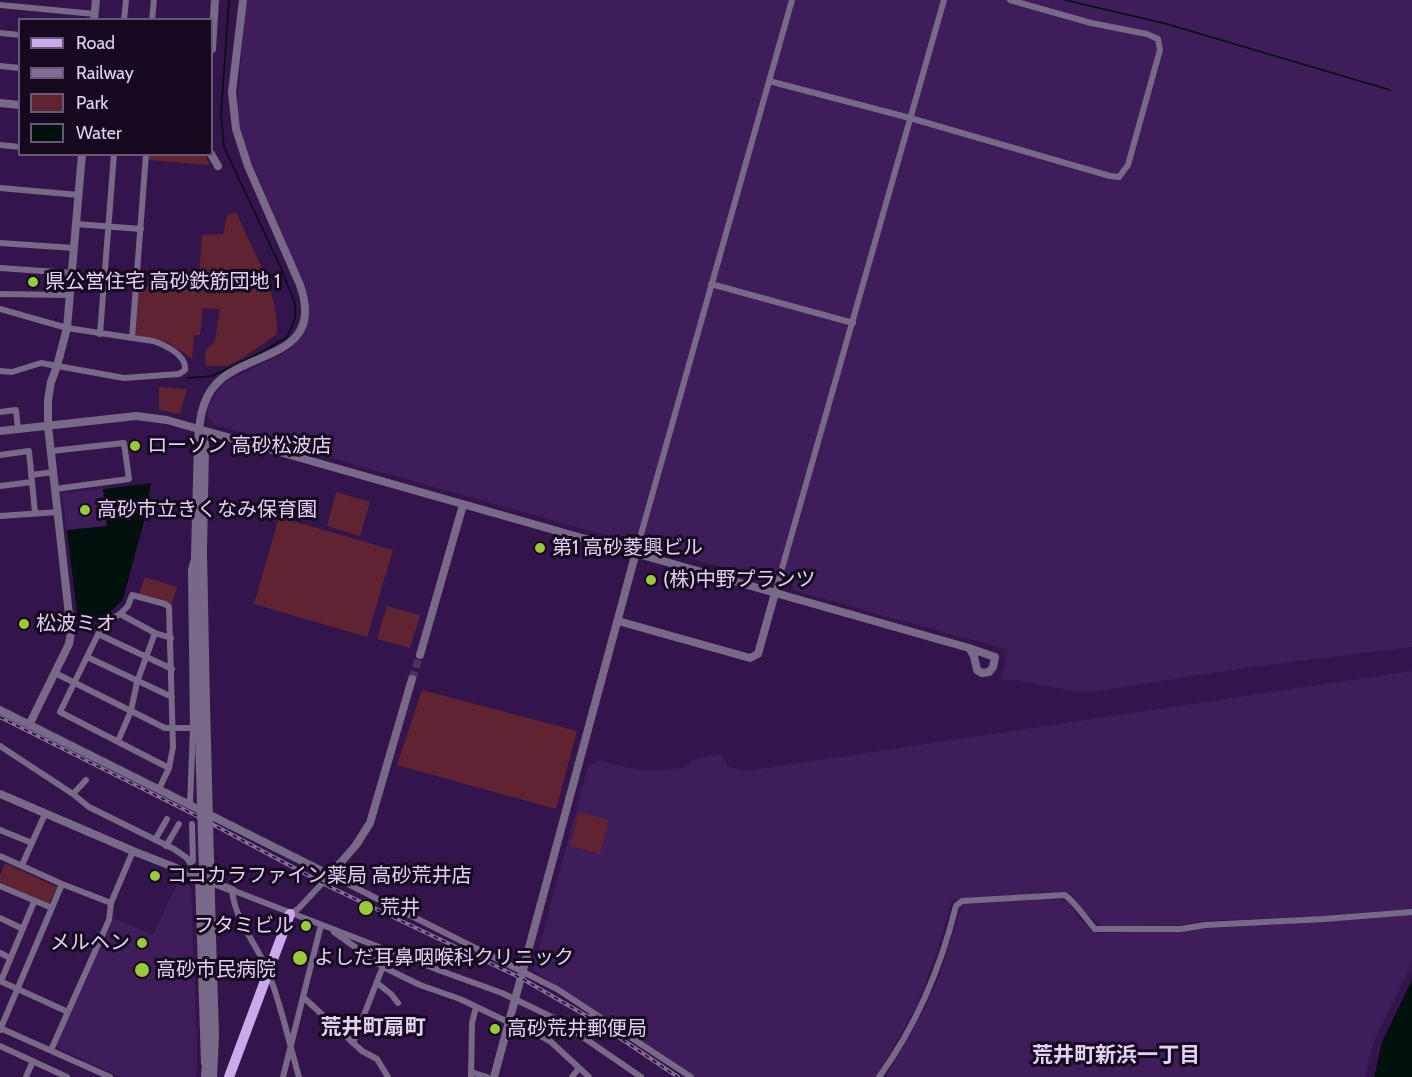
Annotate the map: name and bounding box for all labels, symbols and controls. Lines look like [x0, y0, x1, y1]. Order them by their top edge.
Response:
legend [18, 18, 213, 156]
text: Road [76, 32, 115, 54]
text: Railway [76, 62, 134, 84]
text: Park [76, 92, 108, 114]
text: Water [76, 122, 122, 144]
place label: 県公営住宅 高砂鉄筋団地 1 [45, 270, 281, 294]
marker: 県公営住宅 高砂鉄筋団地 1 [26, 275, 40, 289]
place label: ローソン 高砂松波店 [147, 434, 331, 458]
marker: ローソン 高砂松波店 [128, 439, 142, 453]
place label: 高砂市立きくなみ保育園 [97, 498, 317, 522]
marker: 高砂市立きくなみ保育園 [78, 503, 92, 517]
place label: 第1 高砂菱興ビル [552, 536, 703, 560]
marker: 第1 高砂菱興ビル [533, 541, 547, 555]
place label: (株)中野プランツ [663, 568, 816, 592]
marker: (株)中野プランツ [644, 573, 658, 587]
place label: 松波ミオ [36, 612, 116, 636]
marker: 松波ミオ [17, 617, 31, 631]
place label: ココカラファイン薬局 高砂荒井店 [167, 864, 471, 888]
marker: ココカラファイン薬局 高砂荒井店 [148, 869, 162, 883]
place label: 荒井 [380, 896, 420, 920]
marker: 荒井 [357, 899, 375, 917]
place label: フタミビル [194, 914, 294, 938]
marker: フタミビル [299, 919, 313, 933]
place label: メルヘン [50, 931, 130, 955]
marker: メルヘン [135, 936, 149, 950]
place label: よしだ耳鼻咽喉科クリニック [314, 946, 574, 970]
marker: よしだ耳鼻咽喉科クリニック [291, 949, 309, 967]
place label: 高砂市民病院 [156, 958, 276, 982]
marker: 高砂市民病院 [133, 961, 151, 979]
district label: 荒井町扇町 [321, 1015, 425, 1041]
place label: 高砂荒井郵便局 [507, 1017, 647, 1041]
marker: 高砂荒井郵便局 [488, 1022, 502, 1036]
district label: 荒井町新浜一丁目 [1032, 1043, 1200, 1069]

